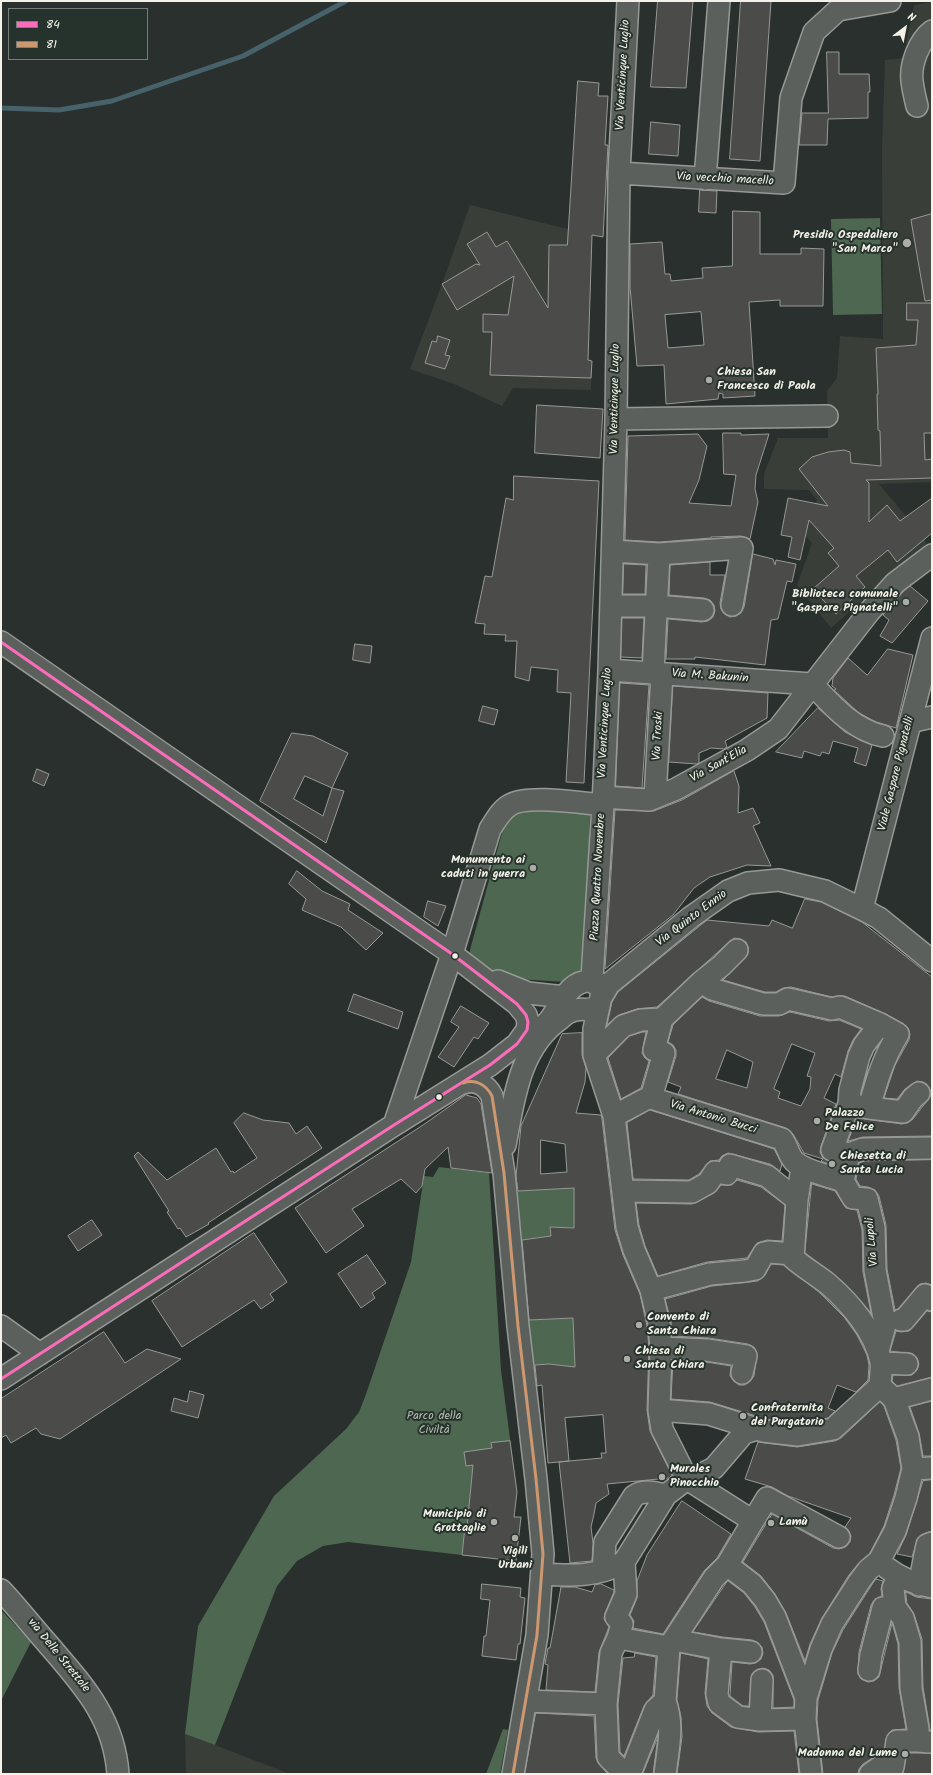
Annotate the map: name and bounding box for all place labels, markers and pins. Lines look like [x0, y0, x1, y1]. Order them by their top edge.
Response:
place label: Presidio Ospedaliero "San Marco" [793, 229, 898, 257]
marker: Presidio Ospedaliero "San Marco" [901, 237, 913, 249]
place label: Chiesa San Francesco di Paola [717, 366, 816, 394]
marker: Chiesa San Francesco di Paola [704, 375, 714, 385]
place label: Biblioteca comunale "Gaspare Pignatelli" [791, 588, 898, 616]
marker: Biblioteca comunale "Gaspare Pignatelli" [901, 597, 911, 607]
place label: Monumento ai caduti in guerra [441, 854, 525, 882]
marker: Monumento ai caduti in guerra [528, 863, 538, 873]
unlabelled marker [450, 951, 460, 961]
unlabelled marker [434, 1092, 444, 1102]
place label: Palazzo De Felice [825, 1107, 874, 1135]
marker: Palazzo De Felice [812, 1116, 822, 1126]
place label: Chiesetta di Santa Lucia [840, 1150, 906, 1178]
marker: Chiesetta di Santa Lucia [827, 1159, 837, 1169]
place label: Convento di Santa Chiara [647, 1311, 716, 1339]
marker: Convento di Santa Chiara [634, 1320, 644, 1330]
place label: Chiesa di Santa Chiara [635, 1345, 704, 1373]
marker: Chiesa di Santa Chiara [622, 1354, 632, 1364]
place label: Confraternita del Purgatorio [751, 1402, 824, 1430]
marker: Confraternita del Purgatorio [738, 1411, 748, 1421]
place label: Murales Pinocchio [670, 1463, 719, 1491]
marker: Murales Pinocchio [657, 1472, 667, 1482]
place label: Municipio di Grottaglie [423, 1508, 486, 1536]
place label: Lamù [779, 1516, 807, 1530]
marker: Municipio di Grottaglie [489, 1517, 499, 1527]
marker: Lamù [766, 1518, 776, 1528]
marker: Vigili Urbani [510, 1533, 520, 1543]
place label: Vigili Urbani [498, 1545, 532, 1573]
place label: Madonna del Lume [798, 1747, 897, 1761]
marker: Madonna del Lume [900, 1749, 910, 1759]

